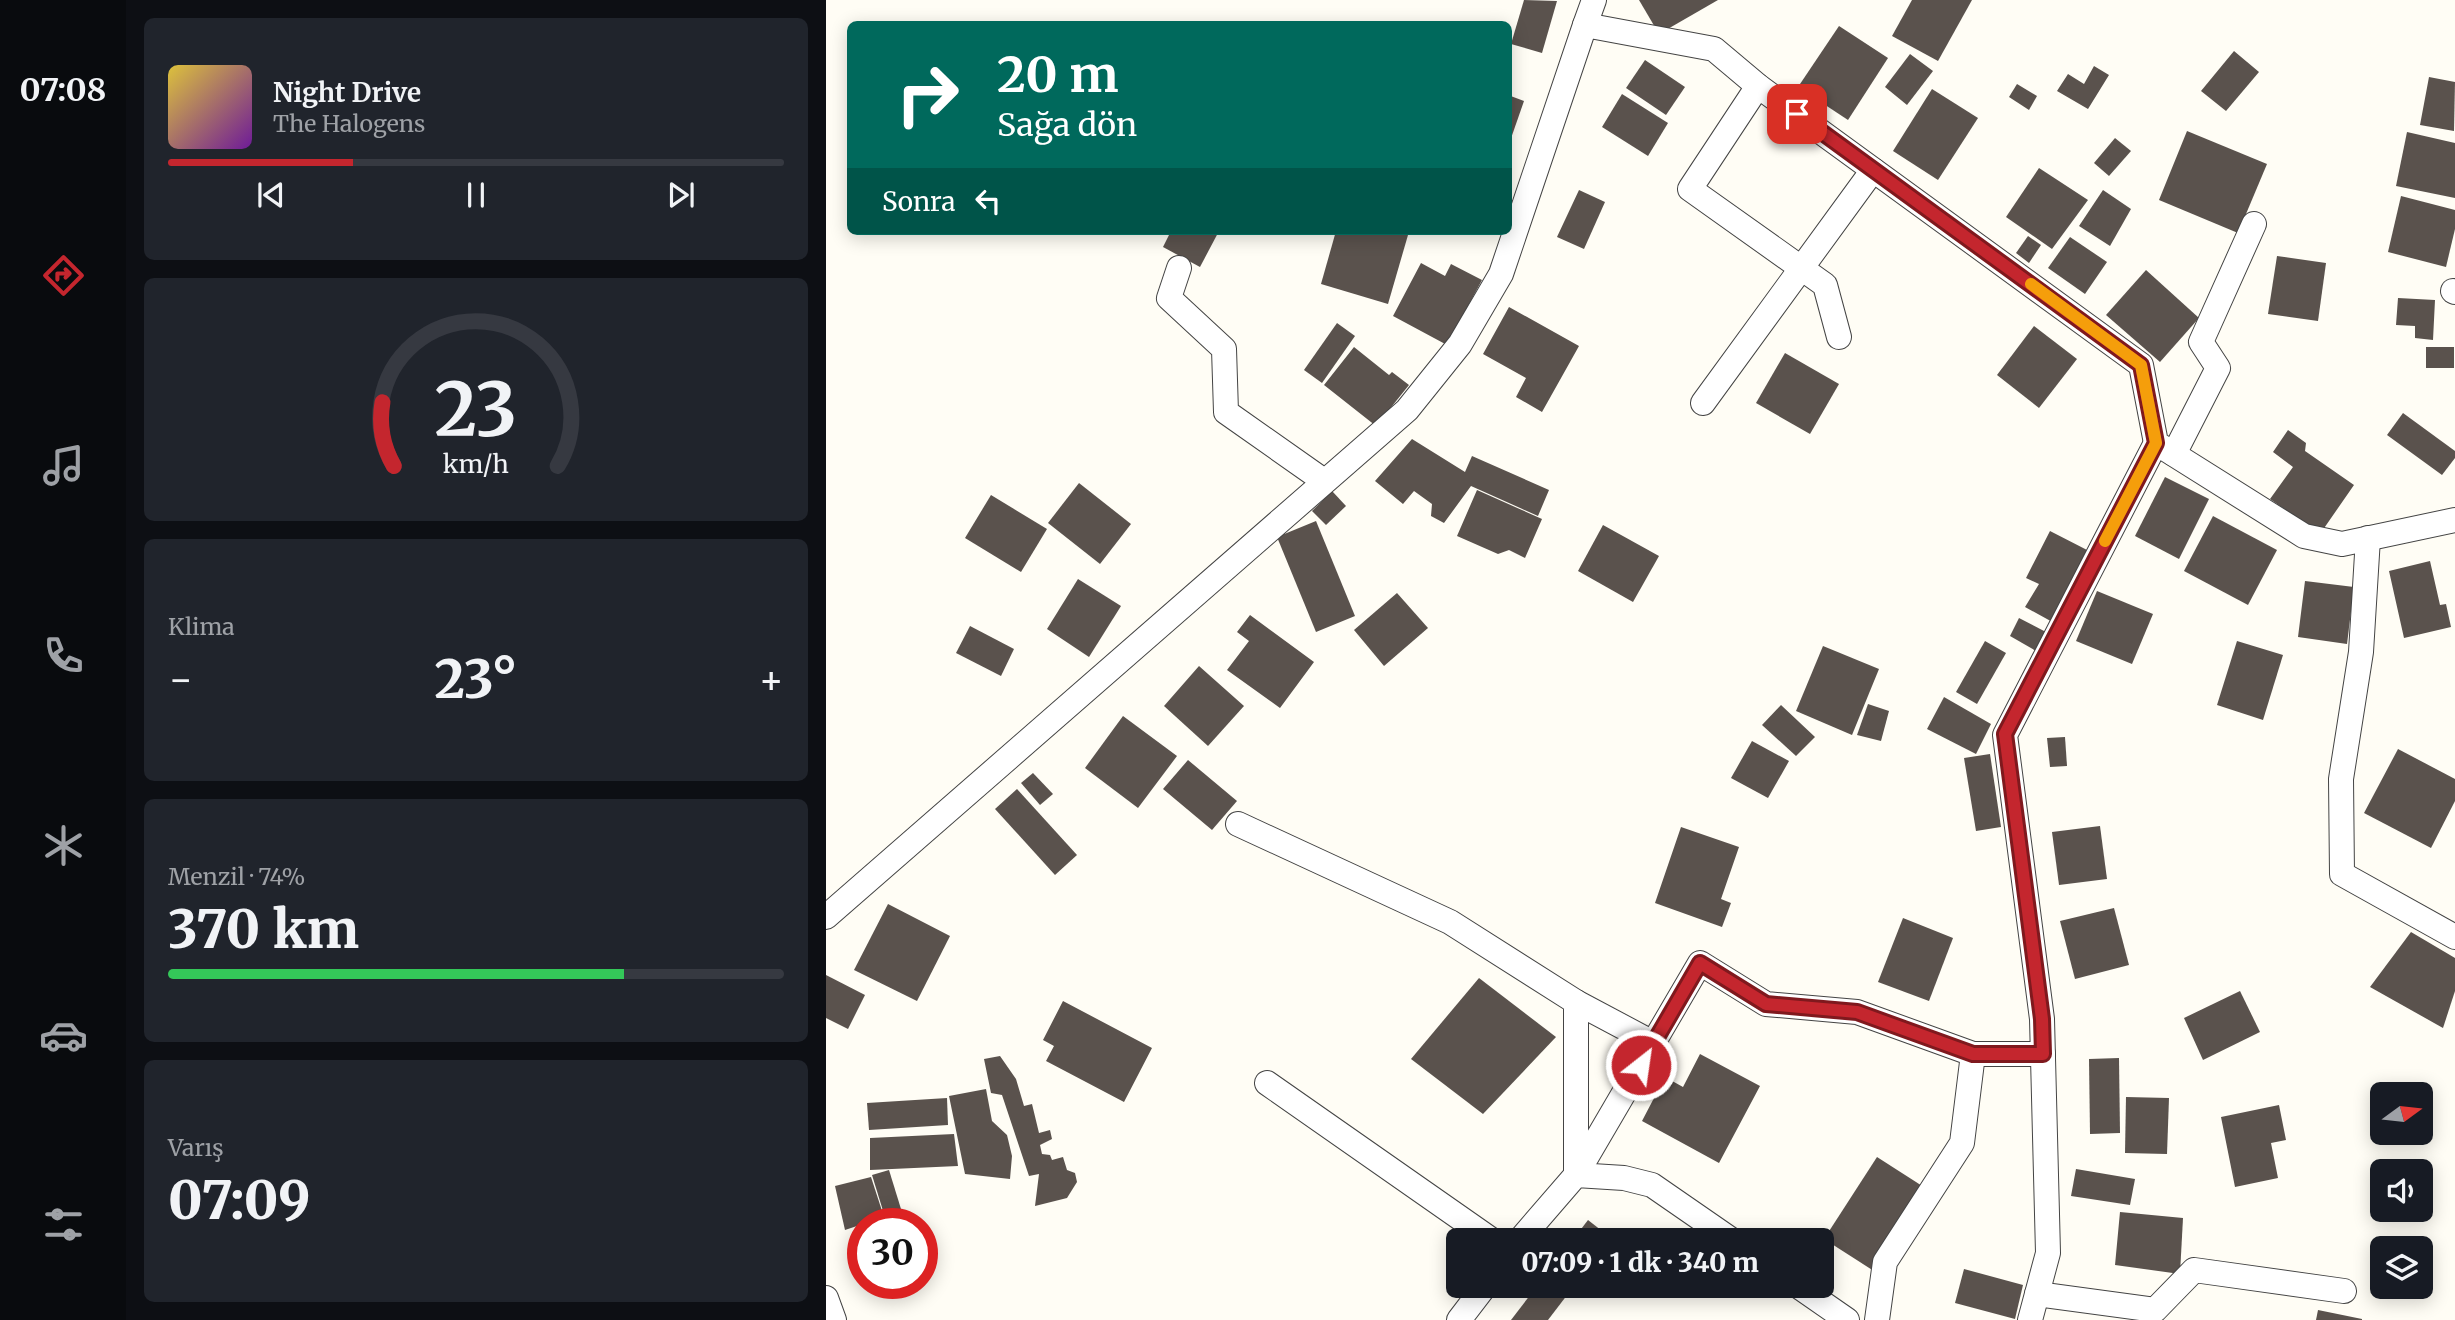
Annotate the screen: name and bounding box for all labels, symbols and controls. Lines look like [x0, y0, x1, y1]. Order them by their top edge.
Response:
text: 20 m [997, 44, 1118, 105]
icon: right [882, 49, 973, 140]
text: 07:08 [20, 70, 106, 110]
text: Night Drive [273, 76, 421, 109]
pin [1767, 84, 1827, 144]
icon: arrive [1778, 95, 1816, 133]
text: Sağa dön [997, 105, 1137, 145]
text: The Halogens [273, 109, 425, 138]
icon: previous [252, 176, 290, 214]
icon: pause [457, 176, 495, 214]
icon: next [662, 176, 700, 214]
icon: left [969, 182, 1007, 220]
text: Sonra [882, 185, 955, 218]
icon: directions [39, 251, 88, 300]
text: 23 [435, 364, 517, 456]
icon: music [39, 441, 88, 490]
text: km/h [443, 447, 509, 479]
text: Klima [168, 612, 235, 641]
icon: phone [39, 631, 88, 680]
text: 23° [435, 647, 518, 712]
text: − [168, 656, 193, 703]
text: + [759, 656, 784, 703]
icon: climate [39, 821, 88, 870]
text: Menzil · 74% [168, 862, 305, 891]
text: 370 km [168, 897, 359, 962]
icon: car [39, 1011, 88, 1060]
position arrow [1604, 1028, 1678, 1102]
north arrow [2370, 1082, 2432, 1144]
map controls [2370, 1082, 2433, 1299]
text: Varış [168, 1133, 224, 1162]
button: sound [2370, 1159, 2433, 1222]
text: 07:09 [168, 1168, 311, 1233]
icon: filters [39, 1200, 88, 1249]
speed limit sign: 30 [847, 1208, 938, 1299]
button: layers [2370, 1236, 2433, 1299]
text: 07:09 · 1 dk · 340 m [1521, 1246, 1759, 1279]

